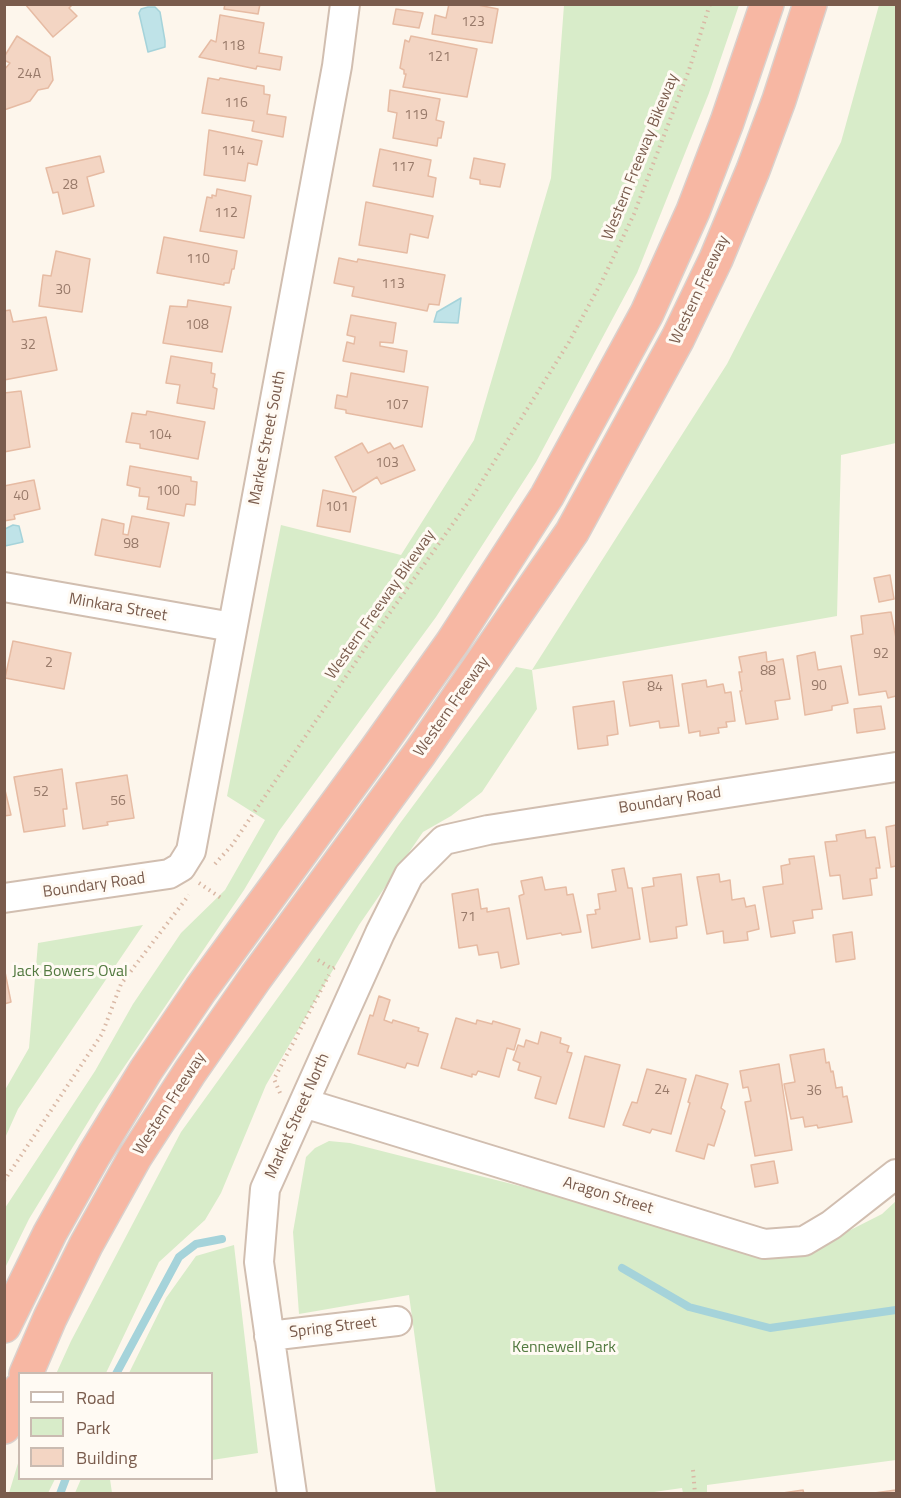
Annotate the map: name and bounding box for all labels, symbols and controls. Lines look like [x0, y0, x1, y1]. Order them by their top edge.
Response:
house number: 123 [461, 15, 485, 31]
house number: 118 [221, 39, 245, 55]
house number: 121 [427, 50, 451, 66]
house number: 24A [17, 67, 41, 83]
street label: Western Freeway Bikeway [599, 71, 683, 243]
house number: 116 [224, 96, 248, 112]
house number: 119 [404, 108, 428, 124]
house number: 114 [221, 144, 245, 160]
house number: 117 [391, 160, 415, 176]
house number: 28 [62, 178, 78, 194]
house number: 112 [214, 206, 238, 222]
street label: Western Freeway [666, 232, 734, 348]
house number: 110 [186, 252, 210, 268]
house number: 113 [381, 277, 405, 293]
house number: 30 [55, 283, 71, 299]
house number: 108 [185, 318, 209, 334]
house number: 32 [20, 338, 36, 354]
street label: Market Street South [246, 369, 290, 507]
house number: 107 [385, 398, 409, 414]
house number: 104 [148, 428, 172, 444]
house number: 103 [375, 456, 399, 472]
house number: 100 [156, 484, 180, 500]
house number: 40 [13, 489, 29, 505]
house number: 101 [325, 500, 349, 516]
street label: Western Freeway Bikeway [322, 527, 440, 683]
house number: 98 [123, 537, 139, 553]
street label: Minkara Street [67, 590, 169, 626]
house number: 92 [873, 647, 889, 663]
street label: Western Freeway [410, 653, 494, 761]
house number: 2 [45, 656, 53, 672]
house number: 88 [760, 664, 776, 680]
house number: 90 [811, 679, 827, 695]
house number: 84 [647, 680, 663, 696]
street label: Boundary Road [617, 783, 723, 819]
house number: 52 [33, 785, 49, 801]
house number: 56 [110, 794, 126, 810]
street label: Boundary Road [42, 869, 146, 903]
house number: 71 [460, 910, 476, 926]
park label: Jack Bowers Oval [12, 962, 128, 982]
street label: Western Freeway [130, 1049, 210, 1159]
street label: Market Street North [262, 1050, 334, 1182]
house number: 24 [654, 1083, 670, 1099]
house number: 36 [806, 1084, 822, 1100]
street label: Aragon Street [561, 1173, 655, 1219]
street label: Spring Street [288, 1313, 378, 1343]
park label: Kennewell Park [512, 1338, 616, 1358]
legend [18, 1372, 213, 1480]
text: Road [76, 1384, 115, 1411]
text: Park [76, 1414, 110, 1441]
text: Building [76, 1444, 137, 1471]

